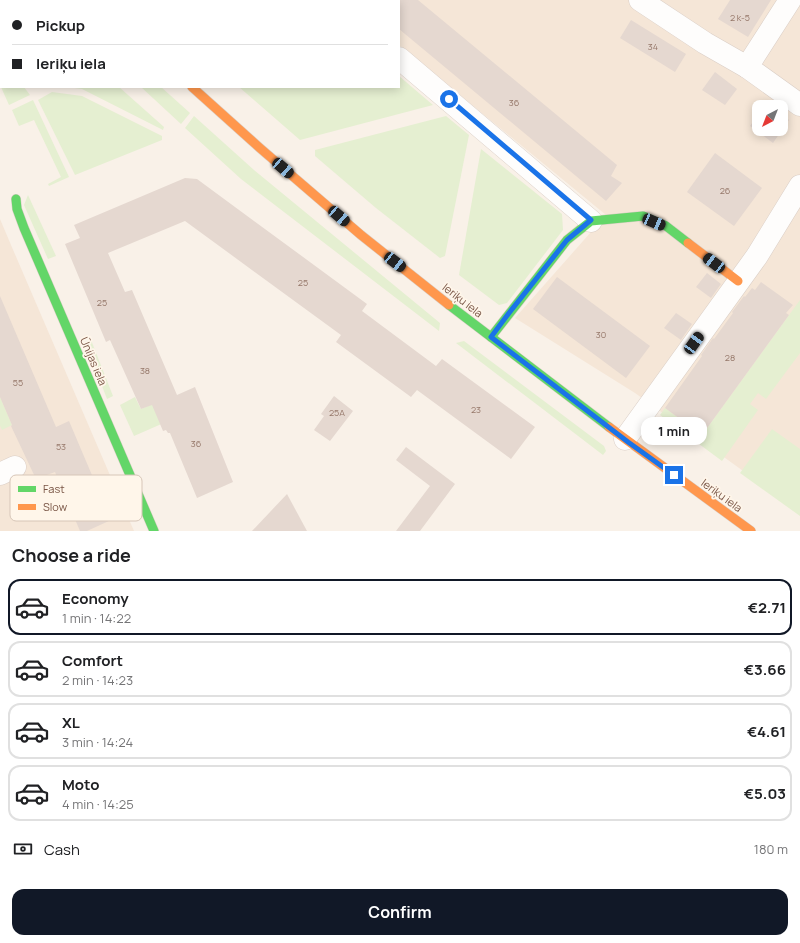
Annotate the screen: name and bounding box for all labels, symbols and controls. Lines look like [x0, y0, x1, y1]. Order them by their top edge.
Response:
house number: 2 k-5 [730, 11, 750, 24]
text: Pickup [36, 15, 85, 36]
house number: 34 [648, 40, 658, 53]
text: Ieriķu iela [36, 53, 106, 74]
route start [440, 90, 458, 108]
house number: 36 [509, 96, 520, 109]
north arrow [752, 100, 788, 136]
map controls [752, 100, 788, 136]
car [270, 156, 296, 180]
house number: 26 [720, 184, 731, 197]
car [326, 204, 352, 228]
car [641, 212, 667, 232]
car [382, 250, 408, 274]
car [701, 251, 727, 275]
house number: 25 [298, 276, 308, 289]
street label: Ieriķu iela [440, 279, 486, 321]
house number: 25 [97, 296, 107, 309]
house number: 30 [596, 328, 606, 341]
car [682, 330, 706, 356]
street label: Ūnijas iela [77, 334, 111, 388]
house number: 28 [725, 351, 735, 364]
house number: 38 [140, 364, 150, 377]
house number: 55 [13, 376, 23, 389]
house number: 23 [471, 403, 481, 416]
house number: 25A [329, 406, 345, 419]
callout: 1 min [641, 417, 707, 445]
text: 1 min [658, 422, 690, 440]
house number: 36 [191, 437, 202, 450]
house number: 53 [56, 440, 66, 453]
route end [665, 466, 683, 484]
legend [10, 475, 142, 521]
street label: Ieriķu iela [698, 475, 746, 515]
text: Fast [43, 481, 65, 496]
text: Slow [43, 499, 68, 514]
text: Choose a ride [12, 543, 131, 567]
text: Economy [62, 588, 129, 609]
icon: car [14, 589, 50, 625]
text: €2.71 [748, 597, 786, 618]
text: 1 min · 14:22 [62, 609, 131, 627]
text: Comfort [62, 650, 123, 671]
icon: car [14, 651, 50, 687]
text: €3.66 [744, 659, 786, 680]
text: 2 min · 14:23 [62, 671, 133, 689]
text: XL [62, 712, 80, 733]
icon: car [14, 713, 50, 749]
text: €4.61 [747, 721, 786, 742]
text: 3 min · 14:24 [62, 733, 133, 751]
text: Moto [62, 774, 99, 795]
icon: car [14, 775, 50, 811]
text: €5.03 [744, 783, 786, 804]
text: 4 min · 14:25 [62, 795, 134, 813]
icon: cash [12, 838, 34, 860]
text: Cash [44, 839, 80, 860]
text: 180 m [754, 840, 788, 858]
button: Confirm [12, 889, 788, 935]

